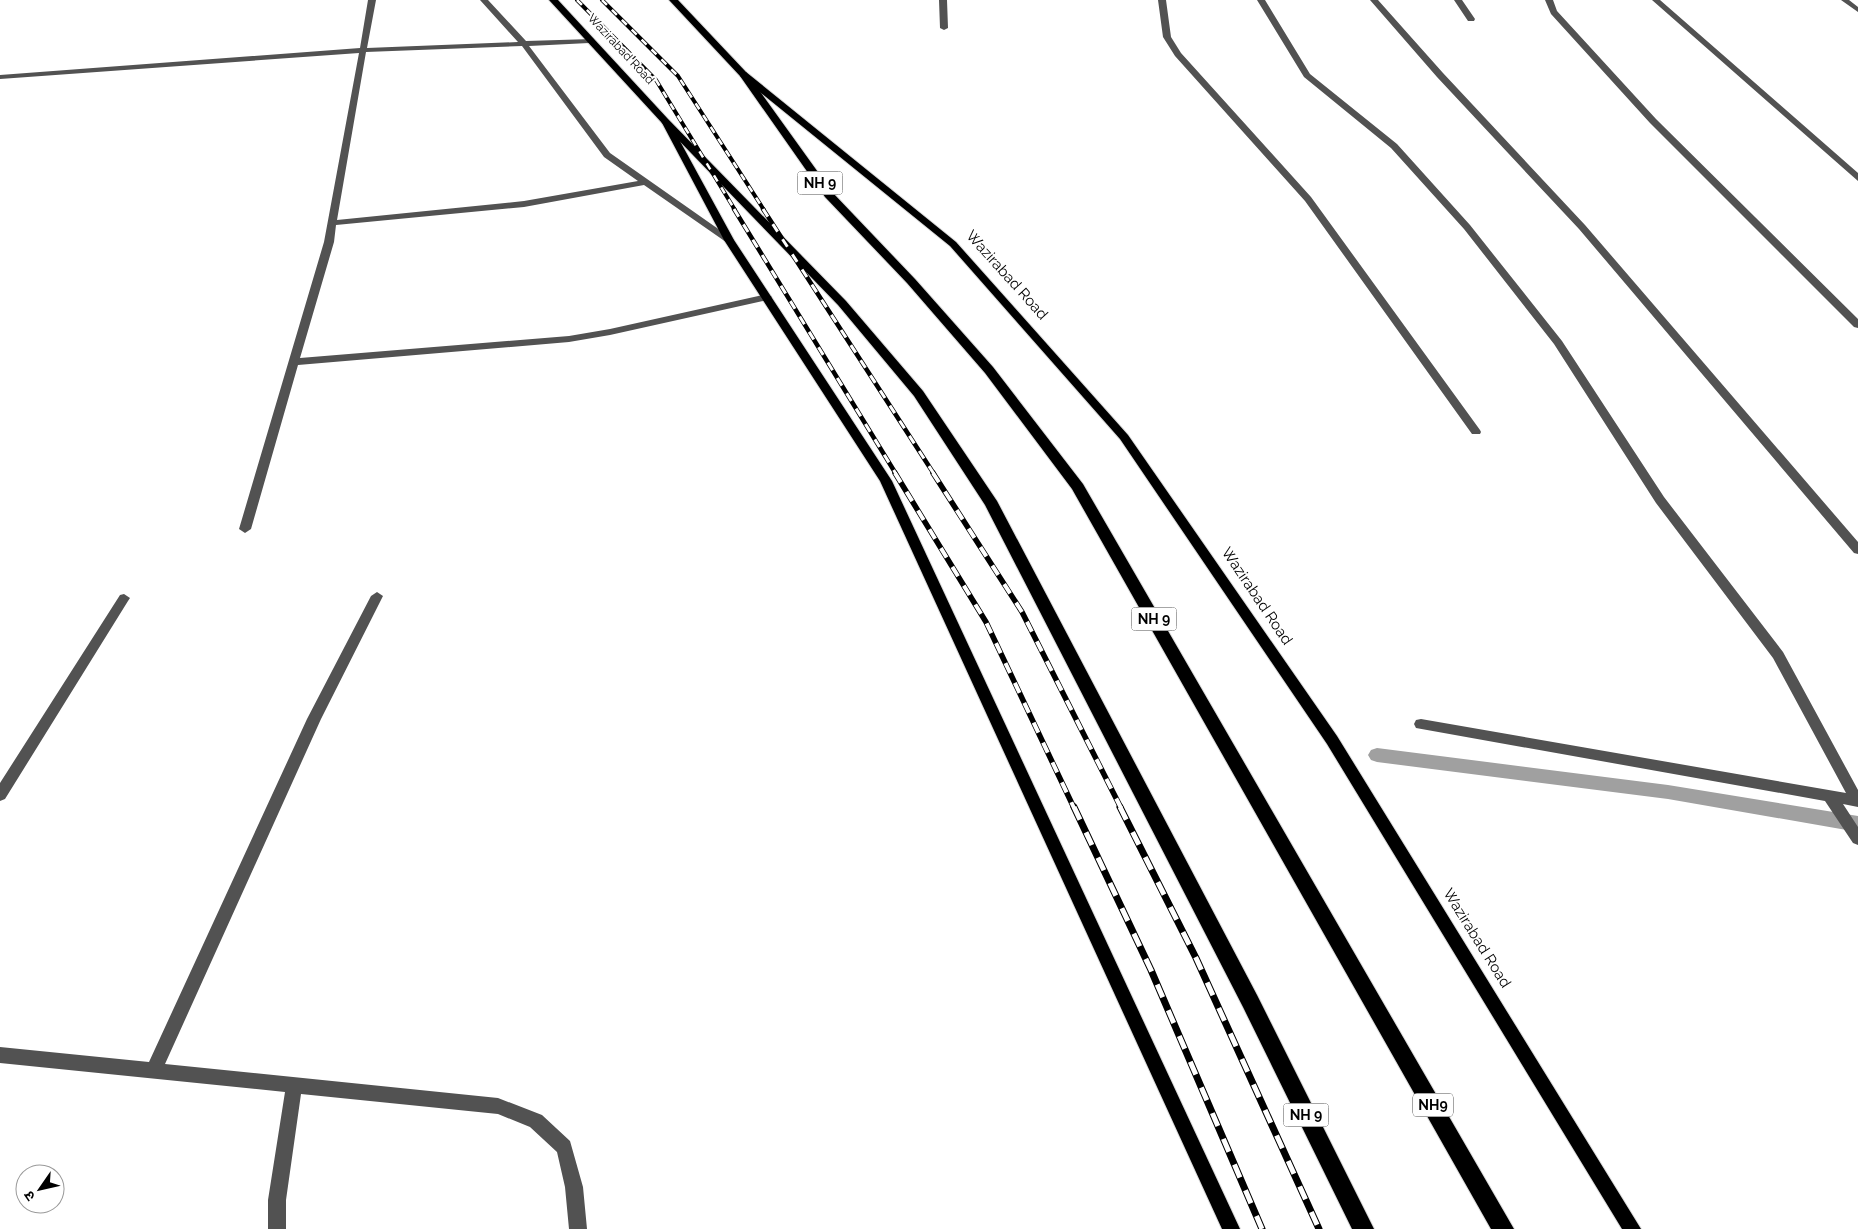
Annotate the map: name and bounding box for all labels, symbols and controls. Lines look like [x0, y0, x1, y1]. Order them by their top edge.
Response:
street label: Wazirabad Road [585, 11, 657, 87]
road number: NH 9 [798, 172, 842, 194]
street label: Wazirabad Road [962, 227, 1052, 323]
street label: Wazirabad Road [1218, 544, 1296, 648]
road number: NH 9 [1132, 608, 1176, 630]
street label: Wazirabad Road [1439, 885, 1515, 991]
road number: NH9 [1413, 1094, 1453, 1116]
road number: NH 9 [1284, 1104, 1328, 1126]
north arrow [15, 1164, 65, 1214]
text: उ [20, 1188, 38, 1204]

